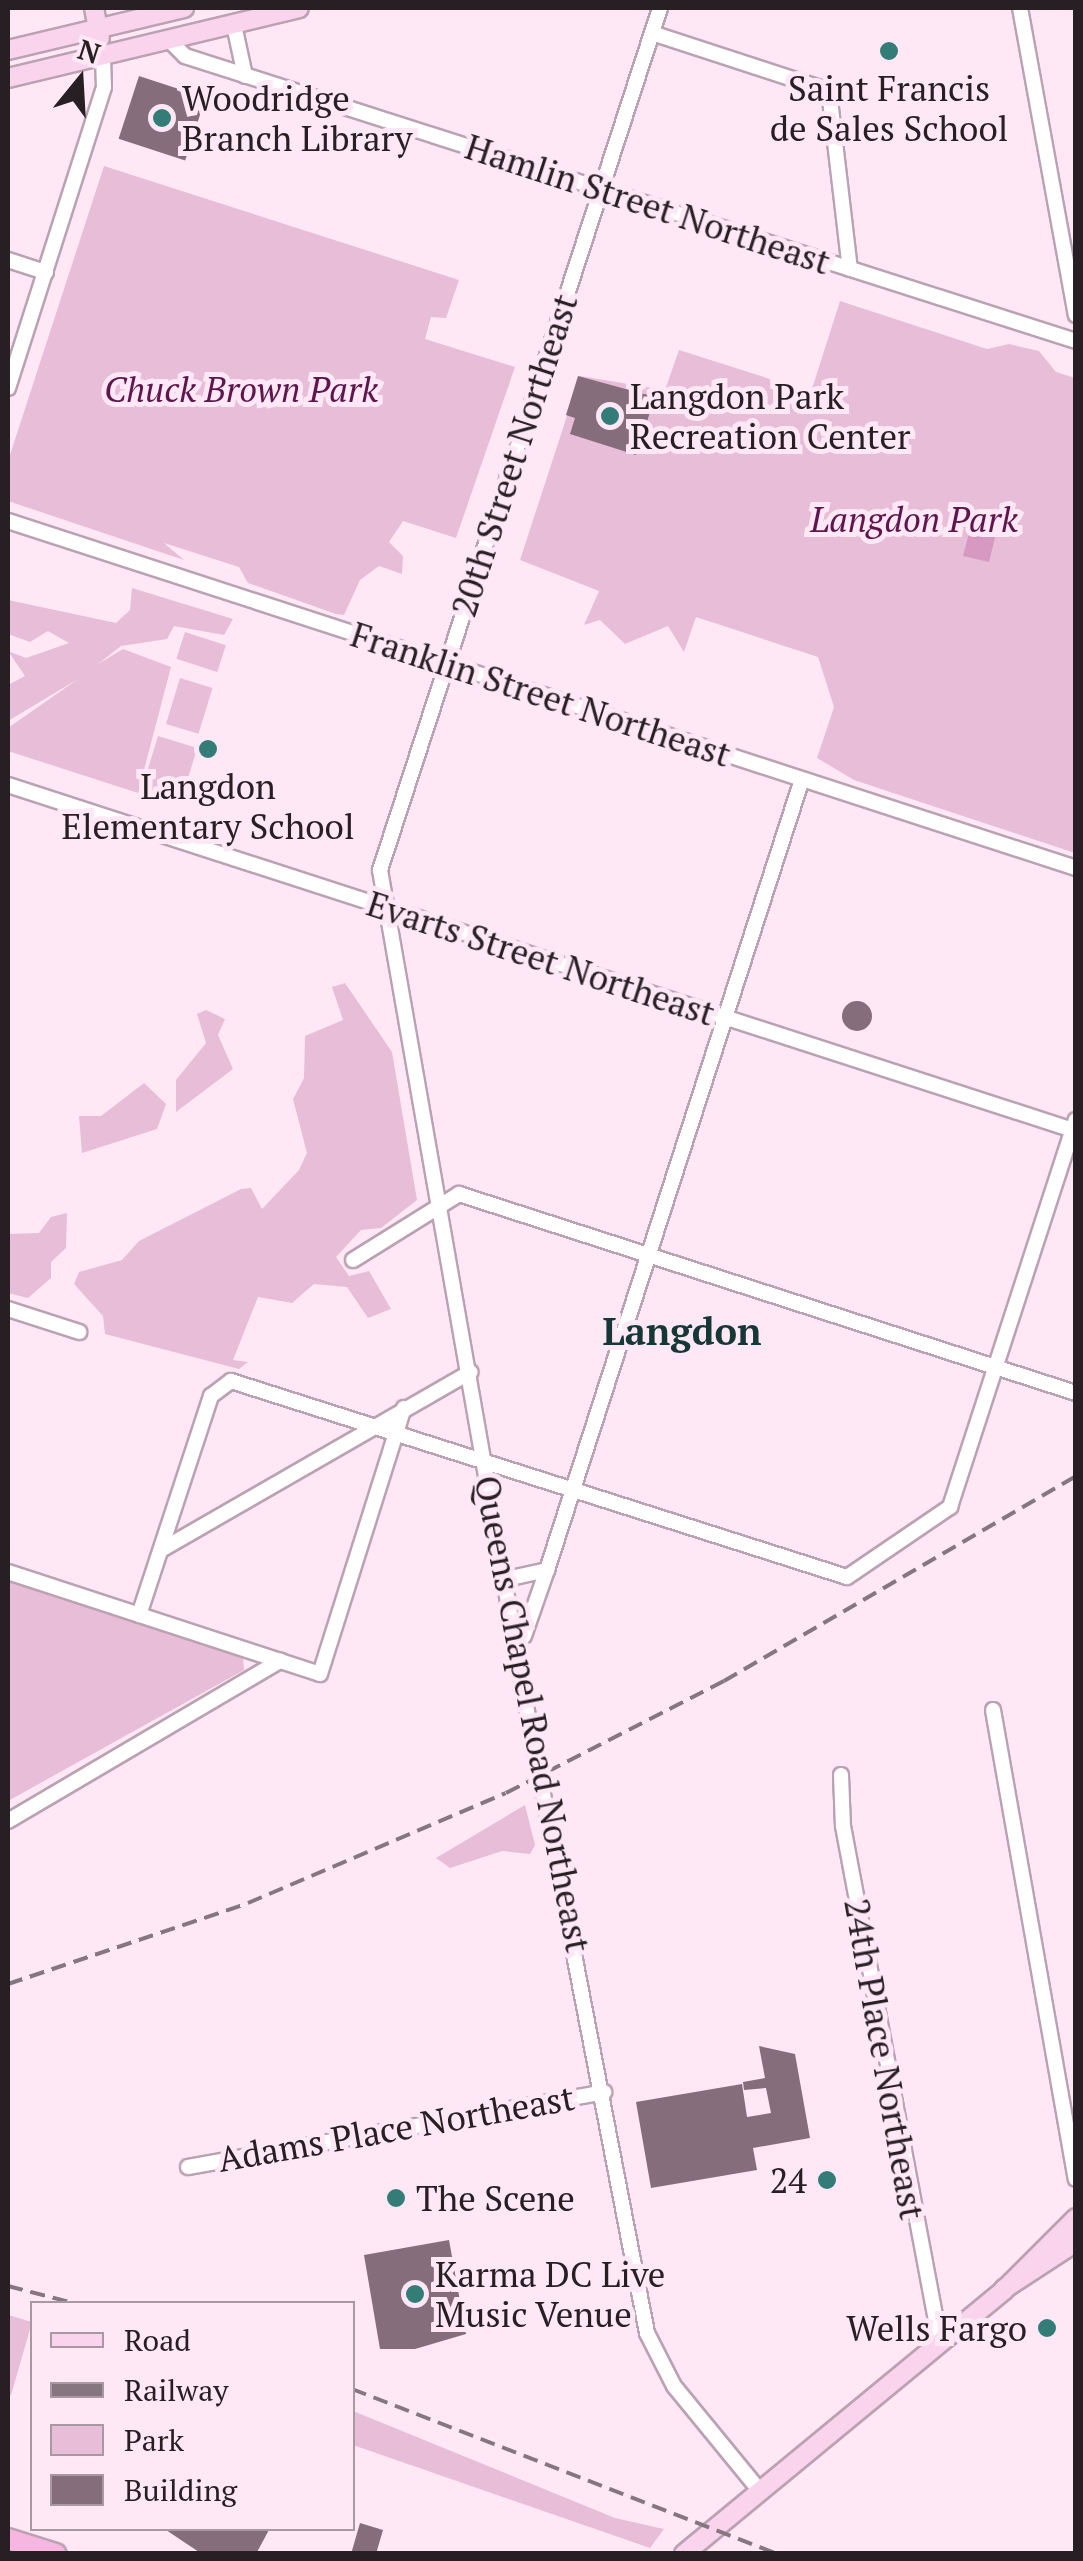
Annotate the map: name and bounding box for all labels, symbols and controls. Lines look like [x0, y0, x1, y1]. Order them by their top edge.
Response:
north arrow [30, 30, 130, 130]
text: N [74, 30, 105, 72]
marker: Saint Francis de Sales School [878, 40, 900, 62]
place label: Saint Francis de Sales School [770, 67, 1008, 149]
place label: Woodridge Branch Library [182, 77, 412, 159]
marker: Woodridge Branch Library [151, 107, 173, 129]
street label: Hamlin Street Northeast [460, 125, 836, 283]
street label: 20th Street Northeast [442, 288, 586, 622]
park label: Chuck Brown Park [104, 368, 378, 410]
place label: Langdon Park Recreation Center [630, 375, 911, 457]
marker: Langdon Park Recreation Center [599, 405, 621, 427]
park label: Langdon Park [810, 498, 1018, 540]
street label: Franklin Street Northeast [346, 613, 736, 775]
marker: Langdon Elementary School [197, 738, 219, 760]
place label: Langdon Elementary School [62, 765, 354, 847]
street label: Evarts Street Northeast [362, 882, 720, 1034]
district label: Langdon [602, 1309, 762, 1355]
street label: Queens Chapel Road Northeast [466, 1472, 600, 1956]
street label: 24th Place Northeast [836, 1895, 934, 2223]
street label: Adams Place Northeast [215, 2076, 577, 2180]
place label: 24 [770, 2159, 807, 2201]
marker: 24 [816, 2169, 838, 2191]
place label: The Scene [416, 2177, 575, 2219]
marker: The Scene [385, 2187, 407, 2209]
place label: Karma DC Live Music Venue [435, 2253, 665, 2335]
marker: Karma DC Live Music Venue [404, 2283, 426, 2305]
legend [30, 2301, 355, 2531]
place label: Wells Fargo [846, 2307, 1027, 2349]
marker: Wells Fargo [1036, 2317, 1058, 2339]
text: Road [124, 2320, 191, 2360]
text: Railway [124, 2370, 228, 2410]
text: Park [124, 2420, 184, 2460]
text: Building [124, 2470, 237, 2510]

